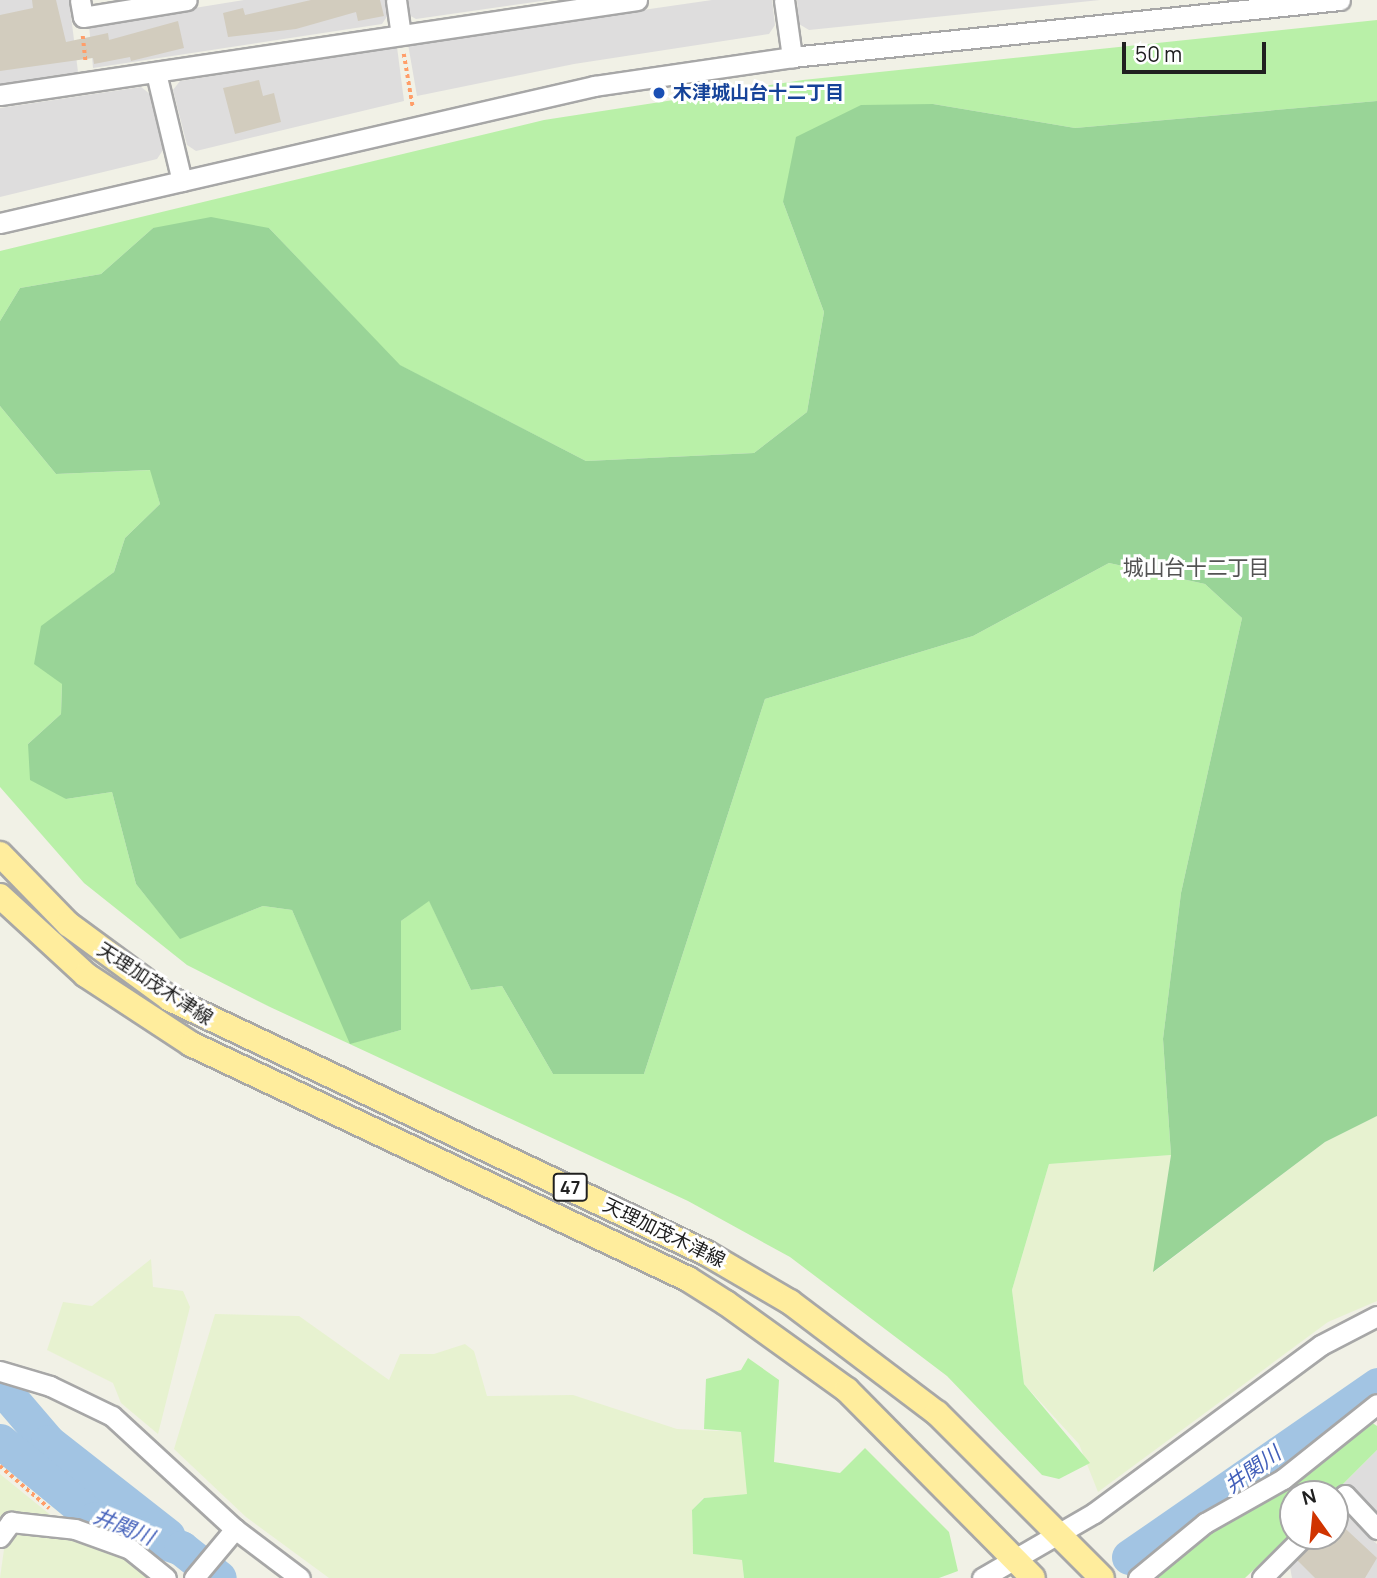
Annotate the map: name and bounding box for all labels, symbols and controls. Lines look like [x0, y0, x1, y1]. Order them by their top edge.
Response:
scale bar [1125, 28, 1268, 72]
text: 50 m [1135, 40, 1182, 68]
place label: 木津城山台十二丁目 [673, 82, 844, 104]
marker: 木津城山台十二丁目 [651, 85, 667, 101]
district label: 城山台十二丁目 [1123, 554, 1269, 580]
street label: 天理加茂木津線 [93, 938, 217, 1030]
road number: 47 [552, 1172, 588, 1202]
street label: 天理加茂木津線 [599, 1194, 729, 1272]
water label: 井関川 [1219, 1440, 1285, 1498]
north arrow [1279, 1480, 1349, 1550]
text: N [1299, 1482, 1319, 1511]
water label: 井関川 [90, 1503, 158, 1549]

